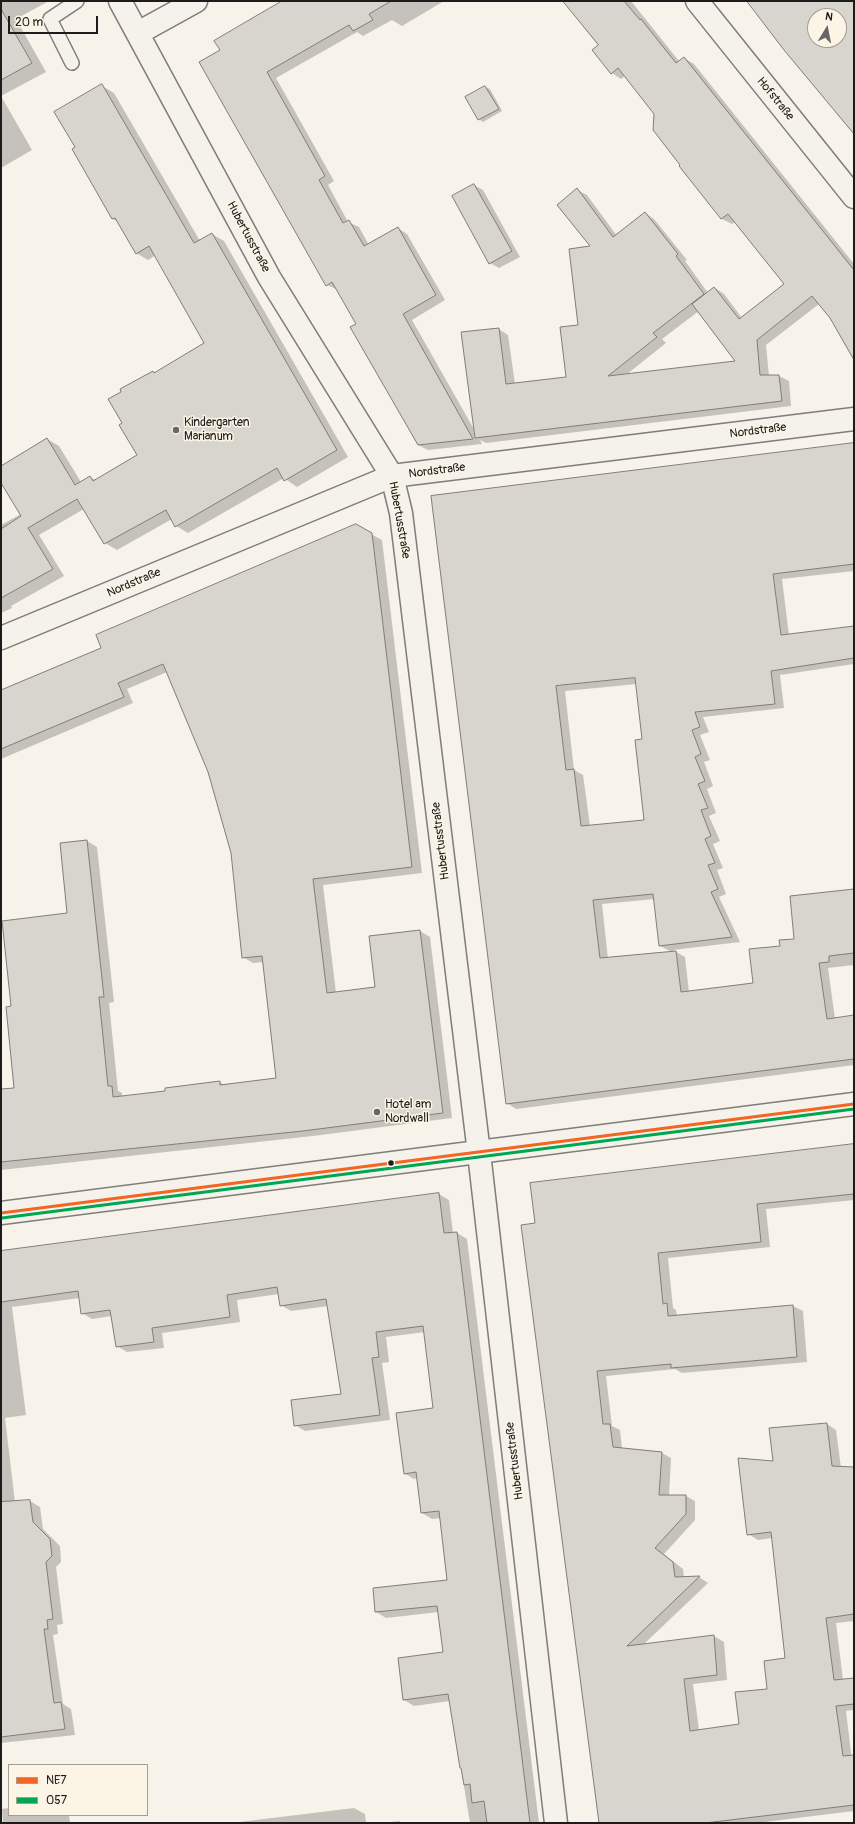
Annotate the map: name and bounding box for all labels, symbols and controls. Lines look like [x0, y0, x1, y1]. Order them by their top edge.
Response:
scale bar [10, 8, 100, 34]
north arrow [807, 8, 847, 48]
text: N [824, 10, 834, 24]
text: 20 m [15, 15, 43, 30]
street label: Hofstraße [753, 74, 797, 124]
street label: Hubertusstraße [223, 199, 273, 275]
place label: Kindergarten Marianum [184, 416, 249, 444]
street label: Nordstraße [729, 420, 787, 442]
marker: Kindergarten Marianum [171, 425, 181, 435]
street label: Nordstraße [408, 460, 466, 482]
street label: Hubertusstraße [385, 480, 413, 560]
street label: Nordstraße [105, 565, 163, 601]
street label: Hubertusstraße [429, 801, 453, 881]
place label: Hotel am Nordwall [385, 1098, 431, 1126]
marker: Hotel am Nordwall [372, 1107, 382, 1117]
unlabelled marker [386, 1158, 396, 1168]
street label: Hubertusstraße [503, 1421, 527, 1501]
legend [8, 1764, 148, 1816]
text: NE7 [46, 1773, 67, 1788]
text: 057 [46, 1793, 67, 1808]

